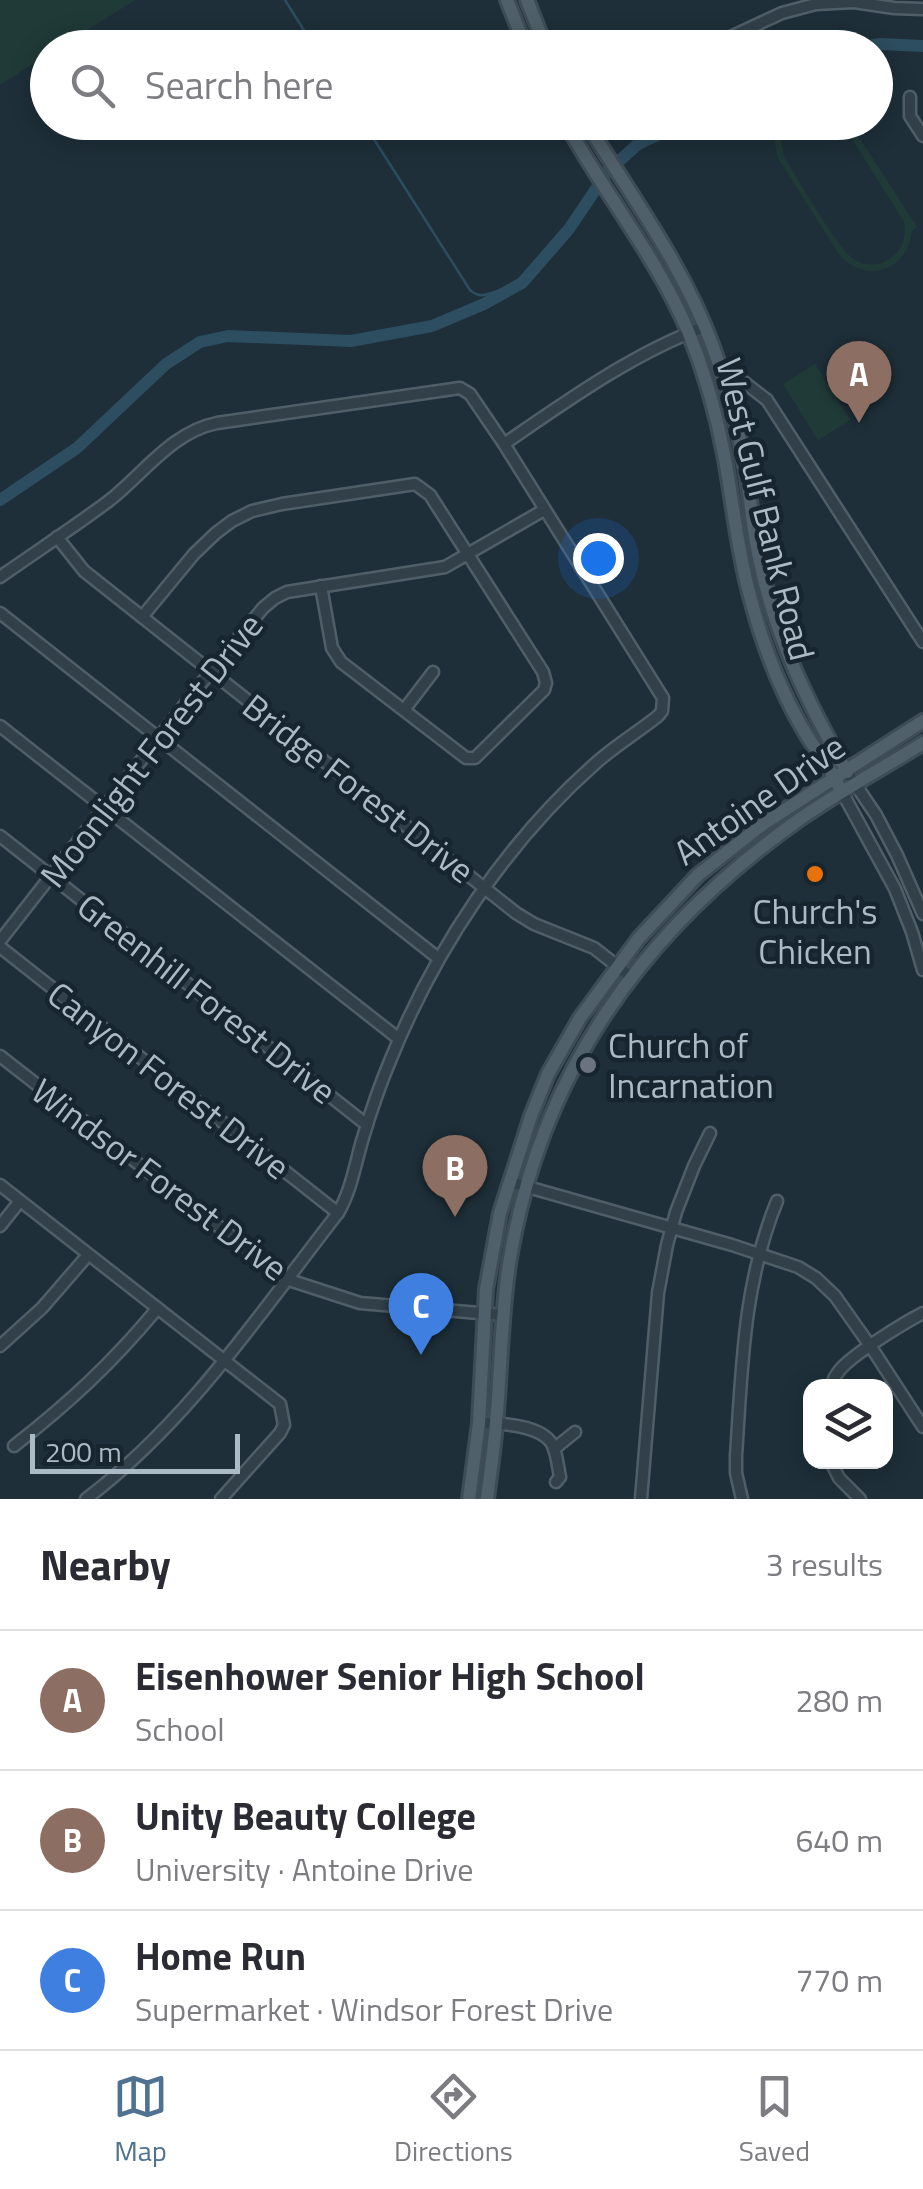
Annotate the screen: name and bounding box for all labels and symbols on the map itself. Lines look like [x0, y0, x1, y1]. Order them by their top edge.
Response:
pin: A [826, 340, 892, 423]
street label: West Gulf Bank Road [702, 352, 830, 666]
your location [573, 533, 624, 584]
street label: Moonlight Forest Drive [26, 601, 276, 899]
street label: Bridge Forest Drive [231, 680, 487, 896]
street label: Antoine Drive [662, 720, 856, 878]
marker: Church's Chicken [804, 863, 826, 885]
street label: Greenhill Forest Drive [66, 879, 348, 1117]
place label: Church's Chicken [752, 884, 878, 978]
street label: Canyon Forest Drive [36, 968, 302, 1192]
place label: Church of Incarnation [608, 1018, 774, 1112]
marker: Church of Incarnation [577, 1054, 599, 1076]
street label: Windsor Forest Drive [20, 1064, 300, 1294]
pin: B [422, 1134, 488, 1217]
pin: C [388, 1272, 454, 1355]
scale bar [30, 1429, 240, 1474]

